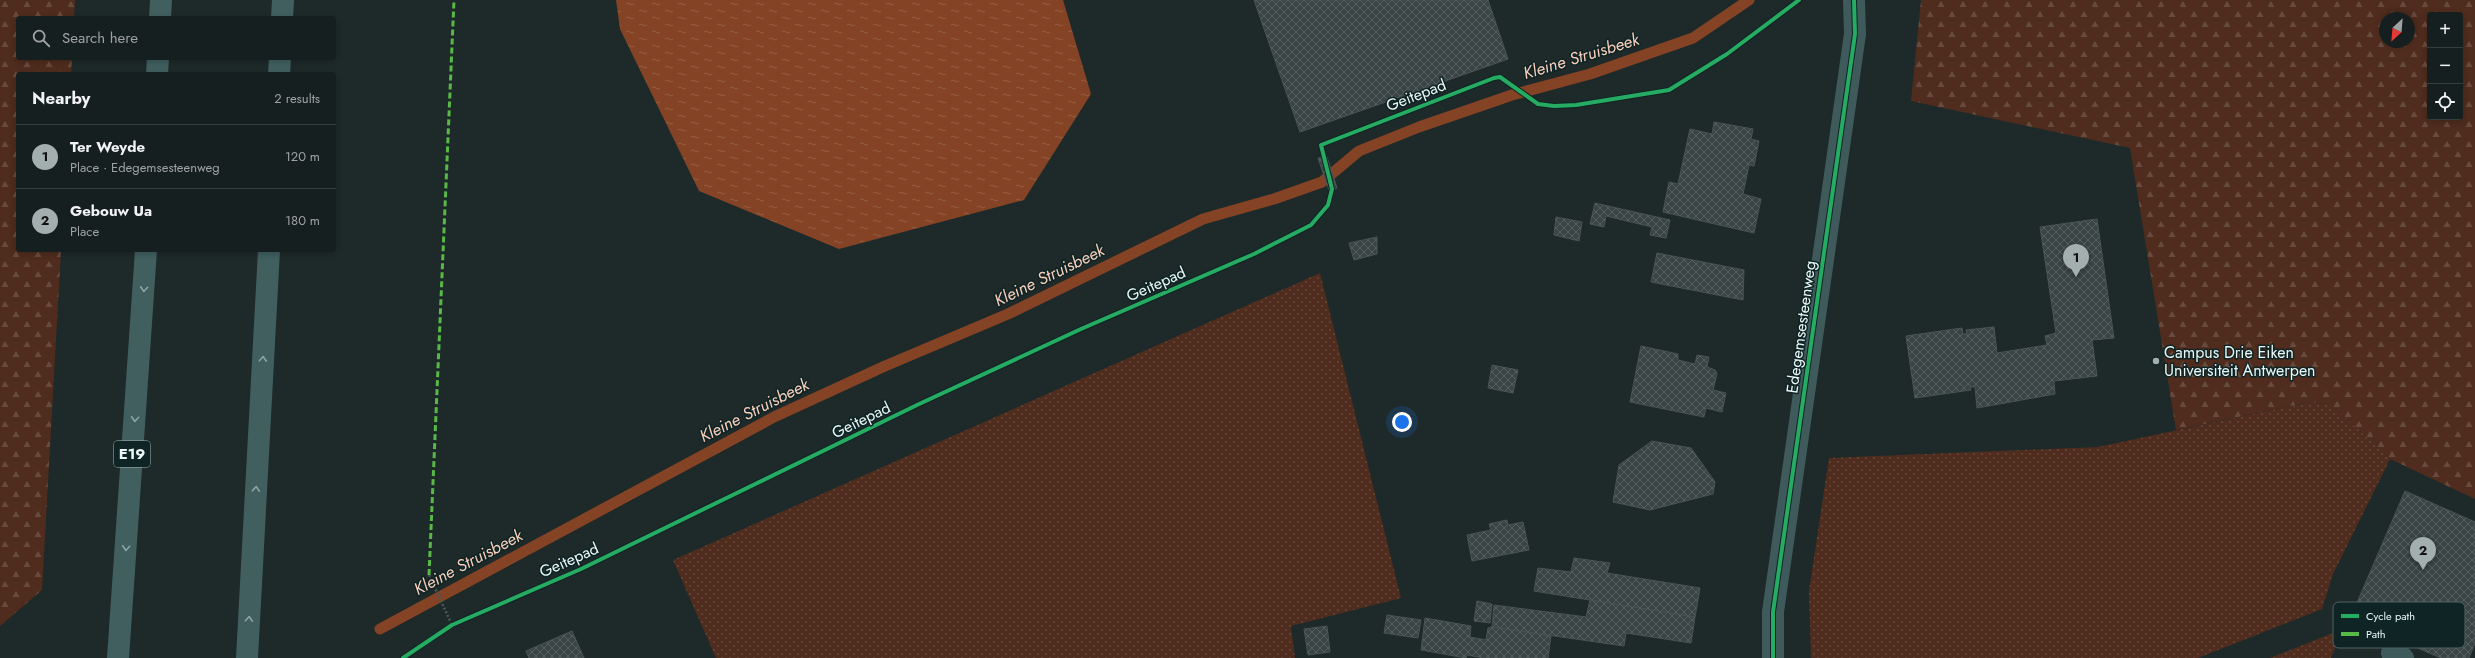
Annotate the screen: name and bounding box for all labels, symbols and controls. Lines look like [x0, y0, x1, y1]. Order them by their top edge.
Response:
north arrow [2379, 12, 2415, 48]
map controls [2427, 12, 2463, 120]
button: + [2427, 12, 2463, 48]
search box [16, 16, 336, 60]
icon: search [30, 27, 52, 49]
text: Search here [62, 27, 138, 49]
water label: Kleine Struisbeek [1520, 27, 1643, 85]
button: − [2427, 48, 2463, 84]
street label: Geitepad [1383, 73, 1449, 117]
button: locate [2427, 84, 2463, 120]
text: Nearby [32, 86, 90, 110]
text: 2 results [274, 89, 320, 108]
text: Ter Weyde [70, 136, 145, 158]
text: 1 [42, 147, 48, 166]
text: 120 m [285, 147, 320, 166]
text: Place · Edegemsesteenweg [70, 158, 220, 177]
text: Gebouw Ua [70, 200, 152, 222]
text: 2 [41, 211, 49, 230]
text: 180 m [285, 211, 320, 230]
text: Place [70, 222, 99, 241]
water label: Kleine Struisbeek [990, 238, 1109, 312]
pin: 1 [2063, 244, 2089, 277]
street label: Edegemsesteenweg [1780, 259, 1822, 395]
street label: Geitepad [1123, 261, 1189, 307]
one-way arrow [139, 286, 148, 292]
place label: Campus Drie Eiken Universiteit Antwerpen [2164, 341, 2316, 382]
one-way arrow [259, 356, 267, 362]
marker: Campus Drie Eiken Universiteit Antwerpen [2151, 356, 2161, 366]
water label: Kleine Struisbeek [695, 372, 814, 448]
street label: Geitepad [828, 396, 894, 444]
your location [1392, 412, 1412, 432]
one-way arrow [130, 416, 139, 422]
road number: E19 [114, 441, 150, 467]
one-way arrow [252, 486, 260, 492]
water label: Kleine Struisbeek [409, 523, 527, 601]
street label: Geitepad [536, 537, 602, 583]
pin: 2 [2410, 537, 2436, 570]
one-way arrow [121, 545, 130, 551]
legend [2333, 602, 2465, 648]
text: Cycle path [2366, 608, 2415, 624]
one-way arrow [245, 616, 253, 622]
text: Path [2366, 626, 2385, 642]

